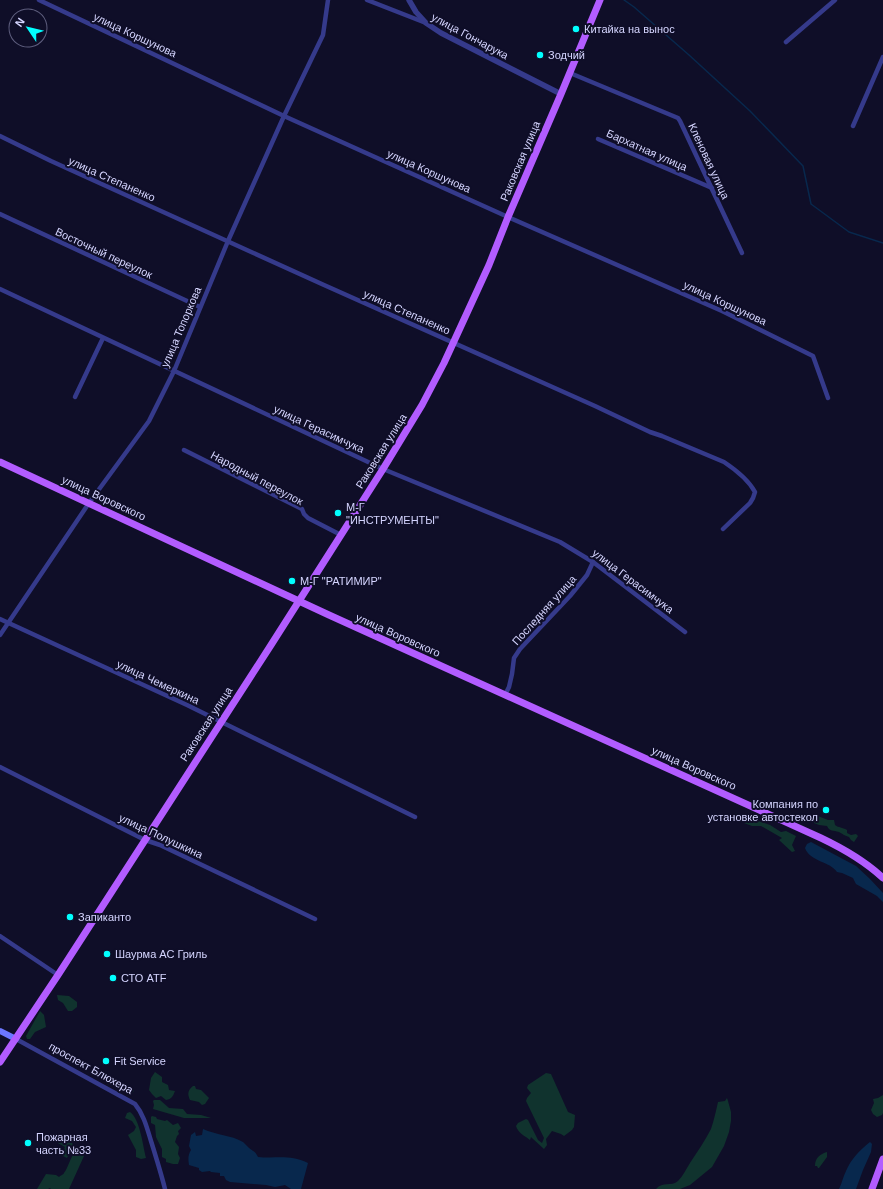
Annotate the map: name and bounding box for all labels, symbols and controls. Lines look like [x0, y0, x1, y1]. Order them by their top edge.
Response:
north arrow [8, 8, 48, 48]
street label: улица Коршунова [92, 10, 179, 60]
street label: улица Гончарука [430, 11, 511, 62]
text: N [13, 16, 27, 29]
place label: Китайка на вынос [584, 23, 675, 35]
marker: Китайка на вынос [571, 24, 581, 34]
place label: Зодчий [548, 49, 585, 61]
marker: Зодчий [535, 50, 545, 60]
street label: Раковская улица [498, 118, 543, 203]
street label: Кленовая улица [686, 121, 732, 202]
street label: Бархатная улица [605, 127, 690, 174]
street label: улица Коршунова [385, 147, 473, 195]
street label: улица Степаненко [67, 154, 157, 204]
street label: Восточный переулок [54, 225, 155, 281]
street label: улица Коршунова [682, 278, 769, 328]
street label: улица Топоркова [159, 284, 204, 369]
street label: улица Степаненко [362, 287, 452, 337]
street label: улица Герасимчука [272, 403, 367, 456]
street label: Раковская улица [353, 411, 409, 491]
street label: Народный переулок [209, 449, 305, 507]
street label: улица Воровского [60, 473, 148, 523]
place label: М-Г "ИНСТРУМЕНТЫ" [346, 501, 439, 526]
marker: М-Г "ИНСТРУМЕНТЫ" [333, 508, 343, 518]
street label: улица Герасимчука [590, 547, 677, 616]
street label: Последняя улица [510, 572, 579, 647]
place label: М-Г "РАТИМИР" [300, 575, 382, 587]
marker: М-Г "РАТИМИР" [287, 576, 297, 586]
street label: улица Воровского [354, 611, 442, 659]
street label: улица Чемеркина [115, 658, 202, 707]
street label: Раковская улица [178, 684, 235, 763]
street label: улица Воровского [650, 744, 738, 792]
place label: Компания по установке автостекол [707, 798, 818, 823]
marker: Компания по установке автостекол [821, 805, 831, 815]
street label: улица Полушкина [117, 811, 206, 861]
place label: Запиканто [78, 911, 131, 923]
marker: Запиканто [65, 912, 75, 922]
place label: Шаурма АС Гриль [115, 948, 207, 960]
marker: Шаурма АС Гриль [102, 949, 112, 959]
place label: СТО ATF [121, 972, 167, 984]
marker: СТО ATF [108, 973, 118, 983]
street label: проспект Блюхера [47, 1040, 136, 1097]
place label: Fit Service [114, 1055, 166, 1067]
marker: Fit Service [101, 1056, 111, 1066]
place label: Пожарная часть №33 [36, 1131, 91, 1156]
marker: Пожарная часть №33 [23, 1138, 33, 1148]

